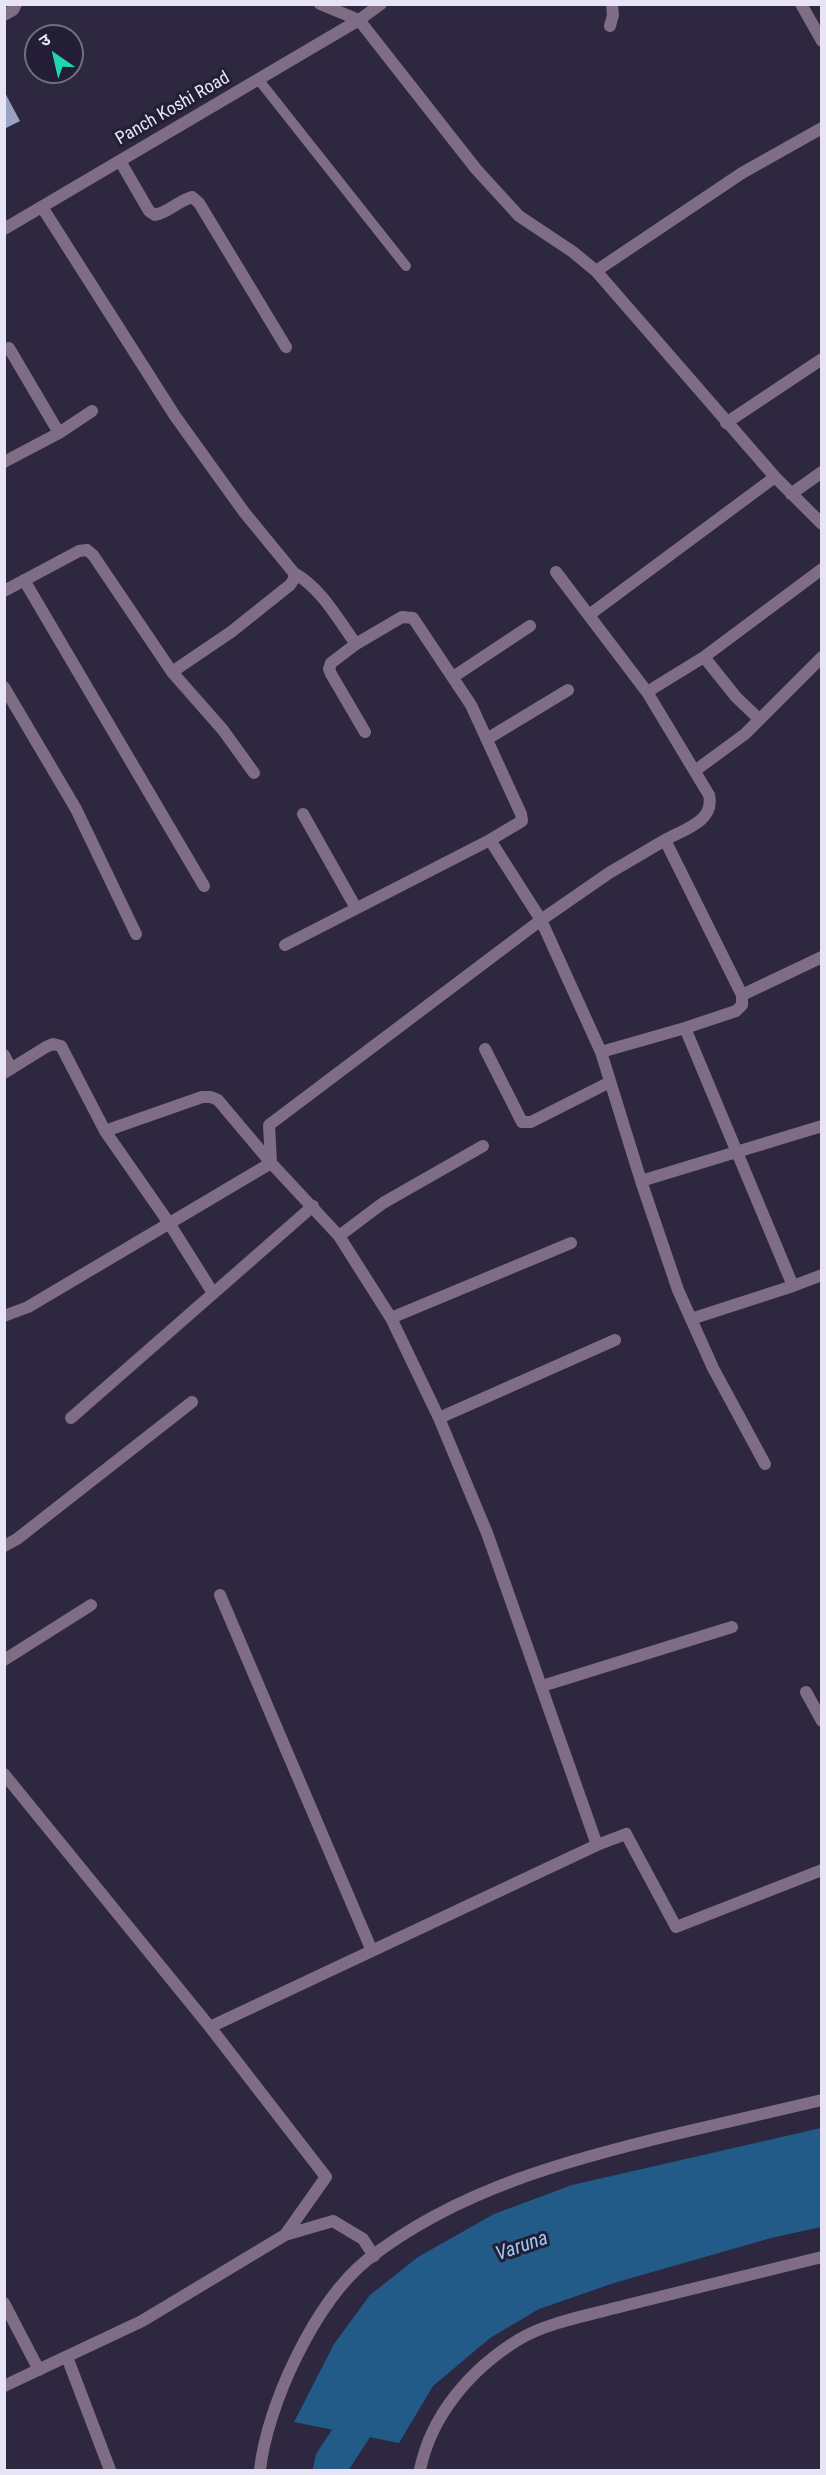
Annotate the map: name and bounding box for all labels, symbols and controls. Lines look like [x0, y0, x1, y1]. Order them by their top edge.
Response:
north arrow [24, 24, 84, 84]
text: उ [36, 30, 54, 51]
street label: Panch Koshi Road [112, 68, 234, 150]
water label: Varuna [493, 2227, 551, 2267]

